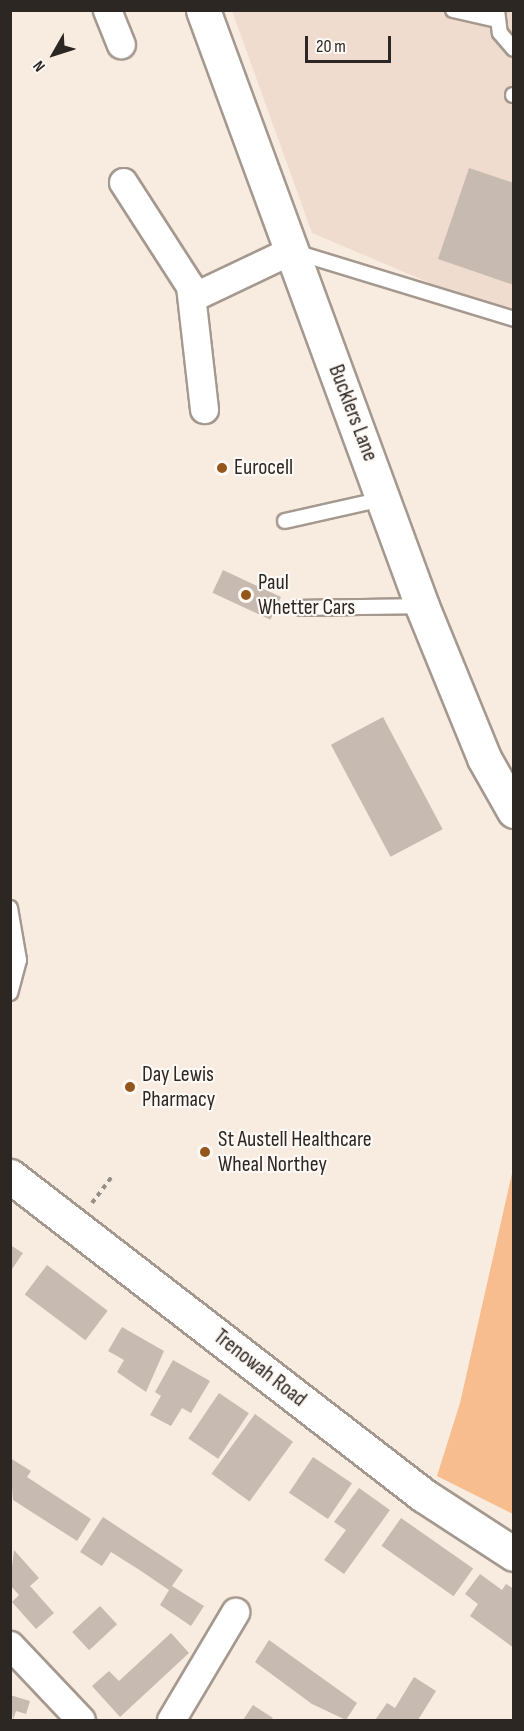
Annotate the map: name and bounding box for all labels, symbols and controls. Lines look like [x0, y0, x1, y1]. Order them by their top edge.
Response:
north arrow [24, 24, 84, 84]
scale bar [308, 24, 394, 62]
text: 20 m [316, 36, 346, 57]
text: N [30, 56, 50, 75]
street label: Bucklers Lane [323, 361, 383, 465]
place label: Eurocell [234, 455, 293, 481]
marker: Eurocell [215, 461, 229, 475]
place label: Paul Whetter Cars [258, 569, 355, 620]
marker: Paul Whetter Cars [239, 588, 253, 602]
place label: Day Lewis Pharmacy [142, 1061, 215, 1112]
marker: Day Lewis Pharmacy [123, 1080, 137, 1094]
place label: St Austell Healthcare Wheal Northey [218, 1126, 372, 1178]
marker: St Austell Healthcare Wheal Northey [196, 1143, 214, 1161]
street label: Trenowah Road [208, 1324, 312, 1412]

